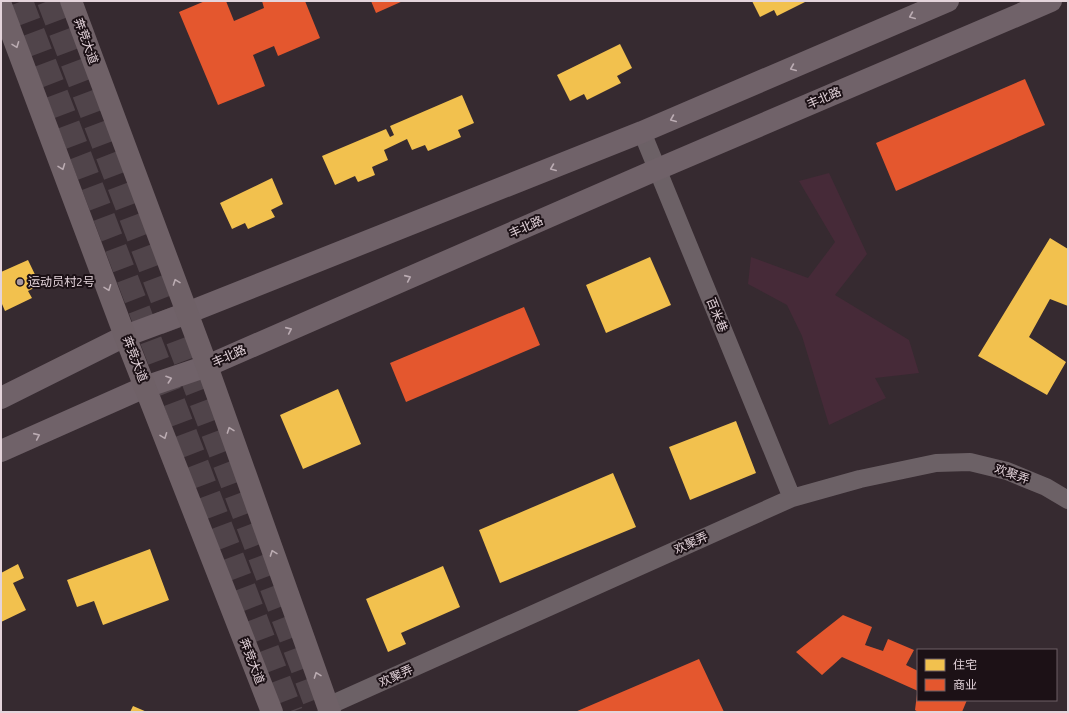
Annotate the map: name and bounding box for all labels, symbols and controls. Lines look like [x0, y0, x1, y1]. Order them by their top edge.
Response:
one-way arrow [909, 12, 916, 20]
street label: 奔竞大道 [72, 16, 101, 66]
one-way arrow [11, 41, 20, 48]
one-way arrow [789, 63, 796, 71]
street label: 丰北路 [805, 85, 843, 111]
one-way arrow [670, 114, 678, 122]
one-way arrow [57, 163, 65, 170]
one-way arrow [549, 163, 556, 171]
street label: 丰北路 [507, 213, 545, 240]
place label: 运动员村2号 [28, 275, 95, 288]
one-way arrow [404, 275, 412, 283]
marker: 运动员村2号 [15, 277, 25, 287]
one-way arrow [172, 278, 180, 285]
one-way arrow [103, 285, 111, 292]
street label: 百米巷 [705, 296, 730, 334]
one-way arrow [285, 327, 293, 335]
street label: 奔竞大道 [121, 334, 150, 384]
street label: 丰北路 [210, 342, 248, 369]
one-way arrow [165, 375, 172, 384]
one-way arrow [226, 427, 235, 434]
one-way arrow [33, 432, 40, 440]
one-way arrow [160, 432, 168, 439]
street label: 欢聚弄 [993, 462, 1031, 486]
street label: 欢聚弄 [672, 529, 710, 556]
one-way arrow [270, 549, 278, 556]
street label: 奔竞大道 [238, 636, 267, 686]
legend [917, 649, 1057, 701]
text: 住宅 [953, 658, 977, 671]
street label: 欢聚弄 [377, 662, 415, 689]
one-way arrow [313, 672, 321, 679]
text: 商业 [953, 678, 977, 691]

